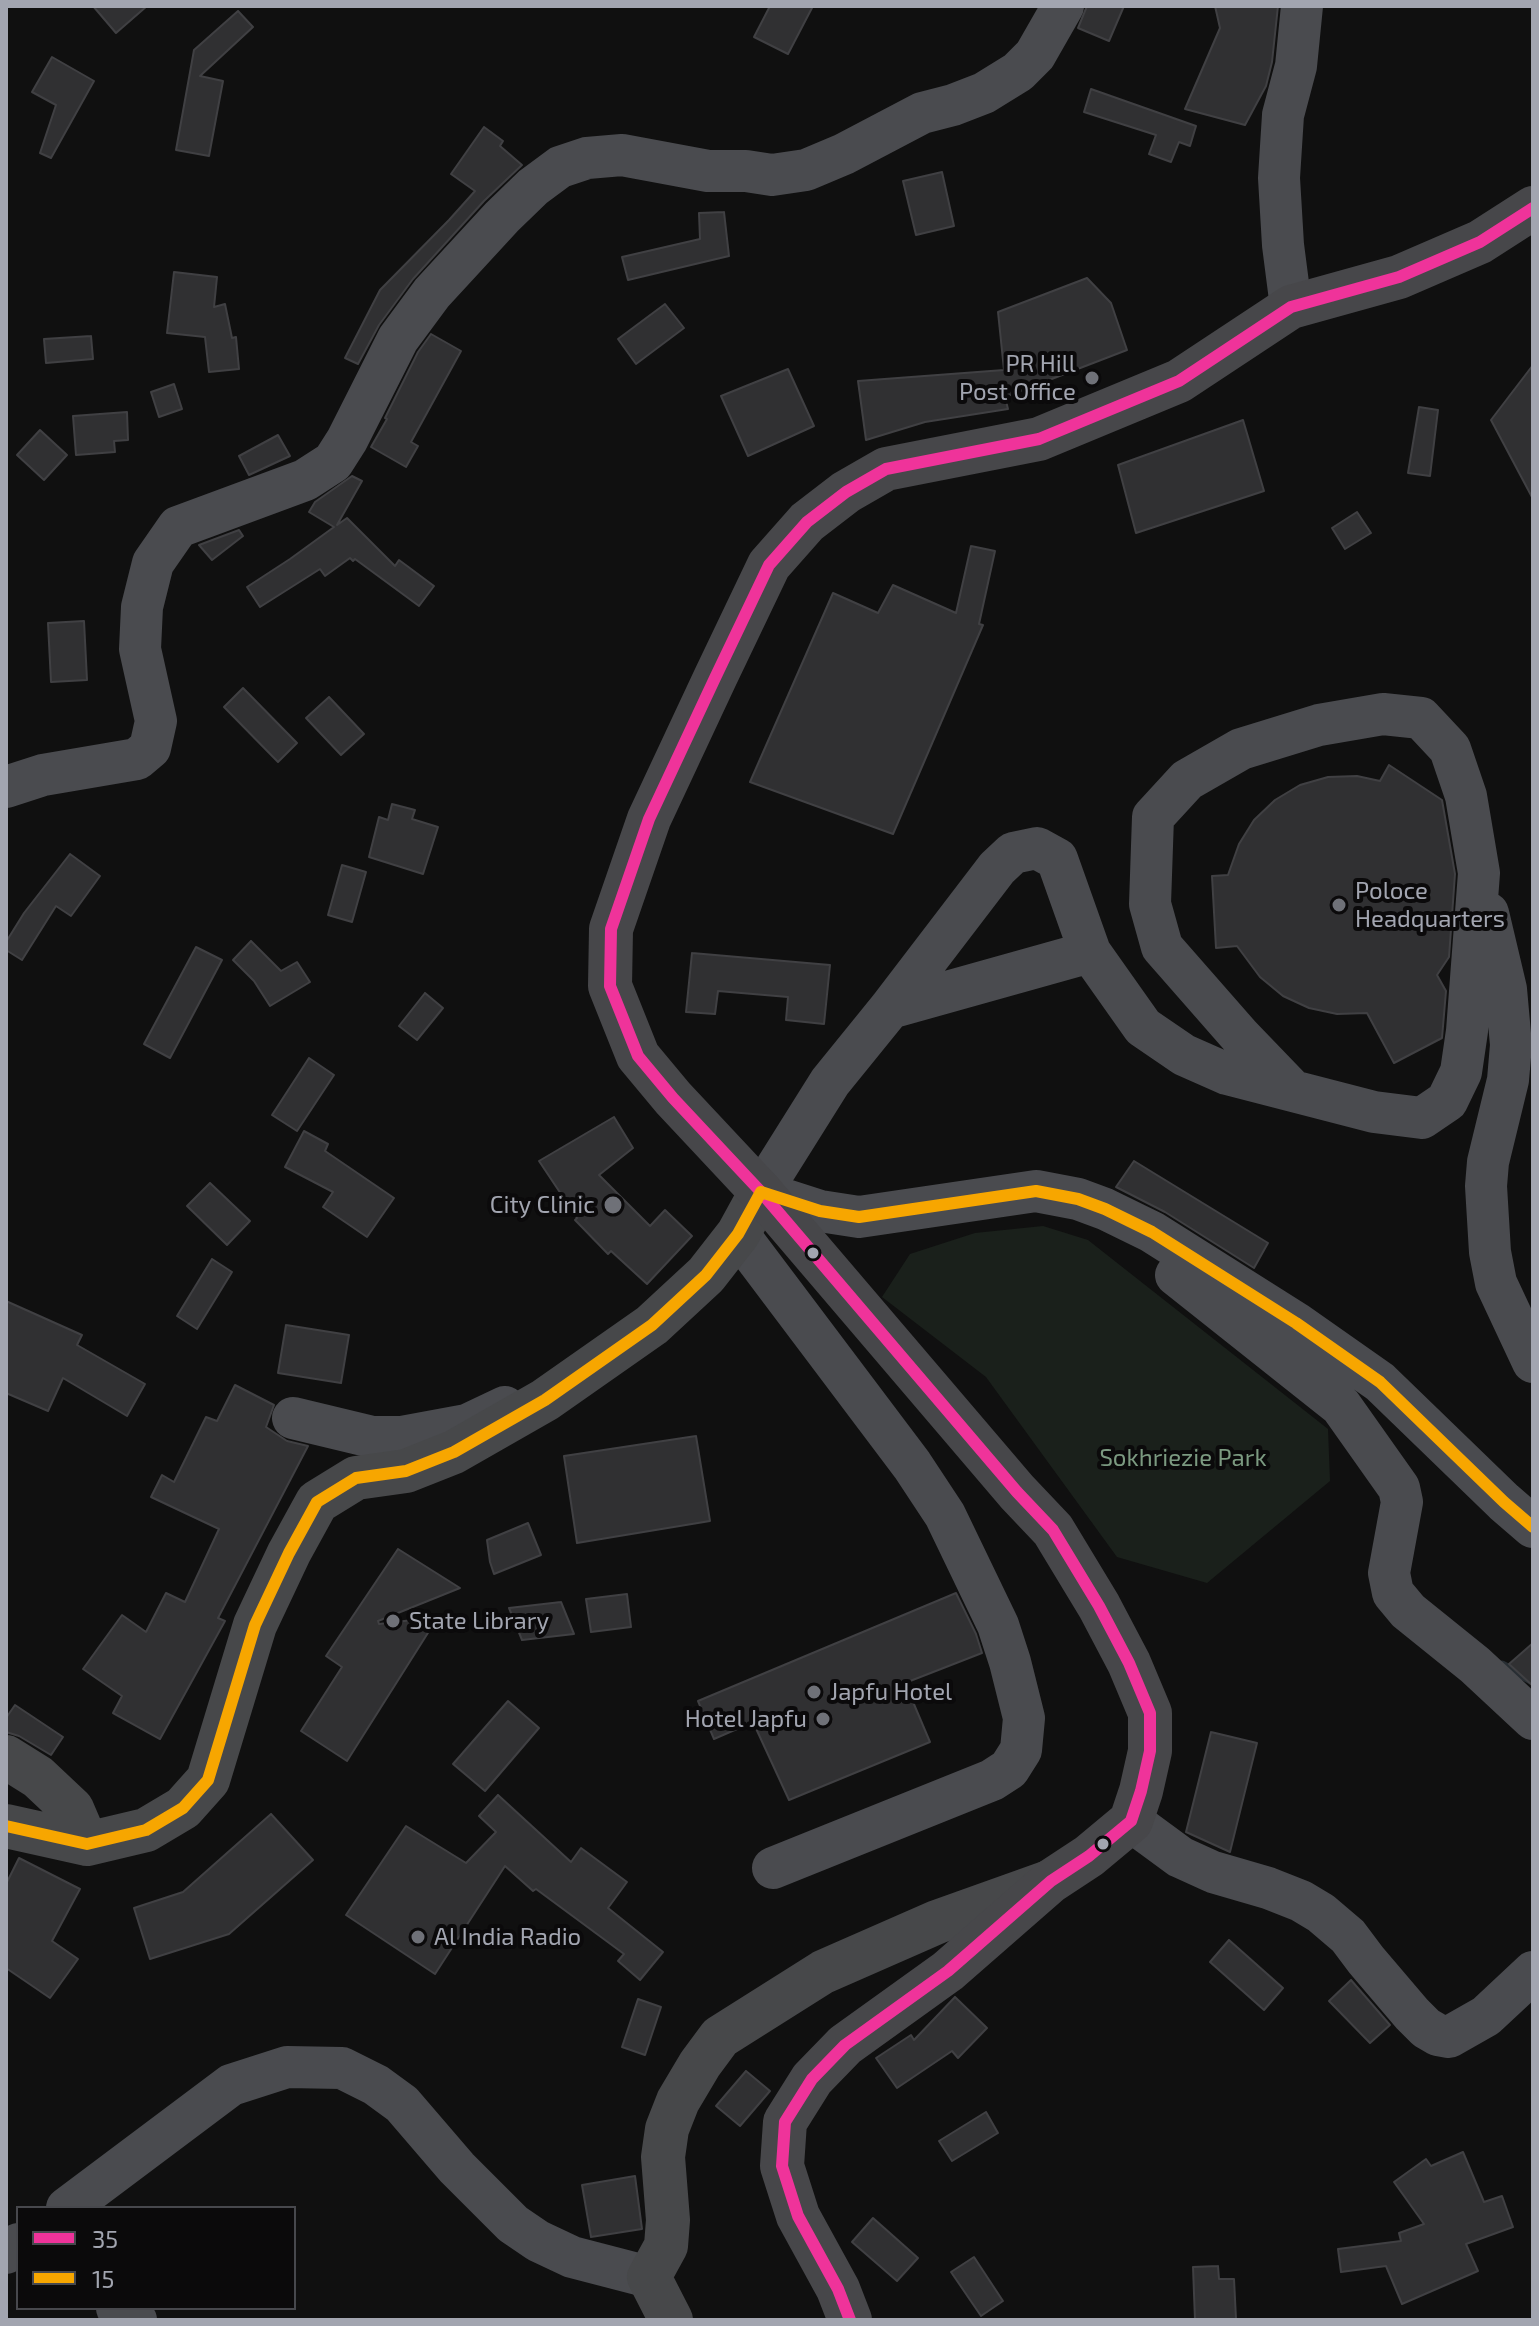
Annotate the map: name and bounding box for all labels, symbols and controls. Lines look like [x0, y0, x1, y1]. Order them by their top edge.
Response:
place label: PR Hill Post Office [959, 350, 1076, 406]
marker: PR Hill Post Office [1083, 369, 1101, 387]
place label: Poloce Headquarters [1355, 877, 1505, 933]
marker: Poloce Headquarters [1330, 896, 1348, 914]
place label: City Clinic [490, 1191, 595, 1219]
marker: City Clinic [602, 1194, 624, 1216]
unlabelled marker [805, 1245, 821, 1261]
park label: Sokhriezie Park [1099, 1444, 1267, 1472]
place label: State Library [409, 1607, 549, 1635]
marker: State Library [384, 1612, 402, 1630]
place label: Japfu Hotel [830, 1678, 952, 1706]
marker: Japfu Hotel [805, 1683, 823, 1701]
place label: Hotel Japfu [685, 1705, 807, 1733]
marker: Hotel Japfu [814, 1710, 832, 1728]
unlabelled marker [1095, 1836, 1111, 1852]
place label: Al India Radio [434, 1923, 581, 1951]
marker: Al India Radio [409, 1928, 427, 1946]
legend [16, 2206, 296, 2310]
text: 35 [92, 2224, 118, 2253]
text: 15 [92, 2264, 114, 2293]

